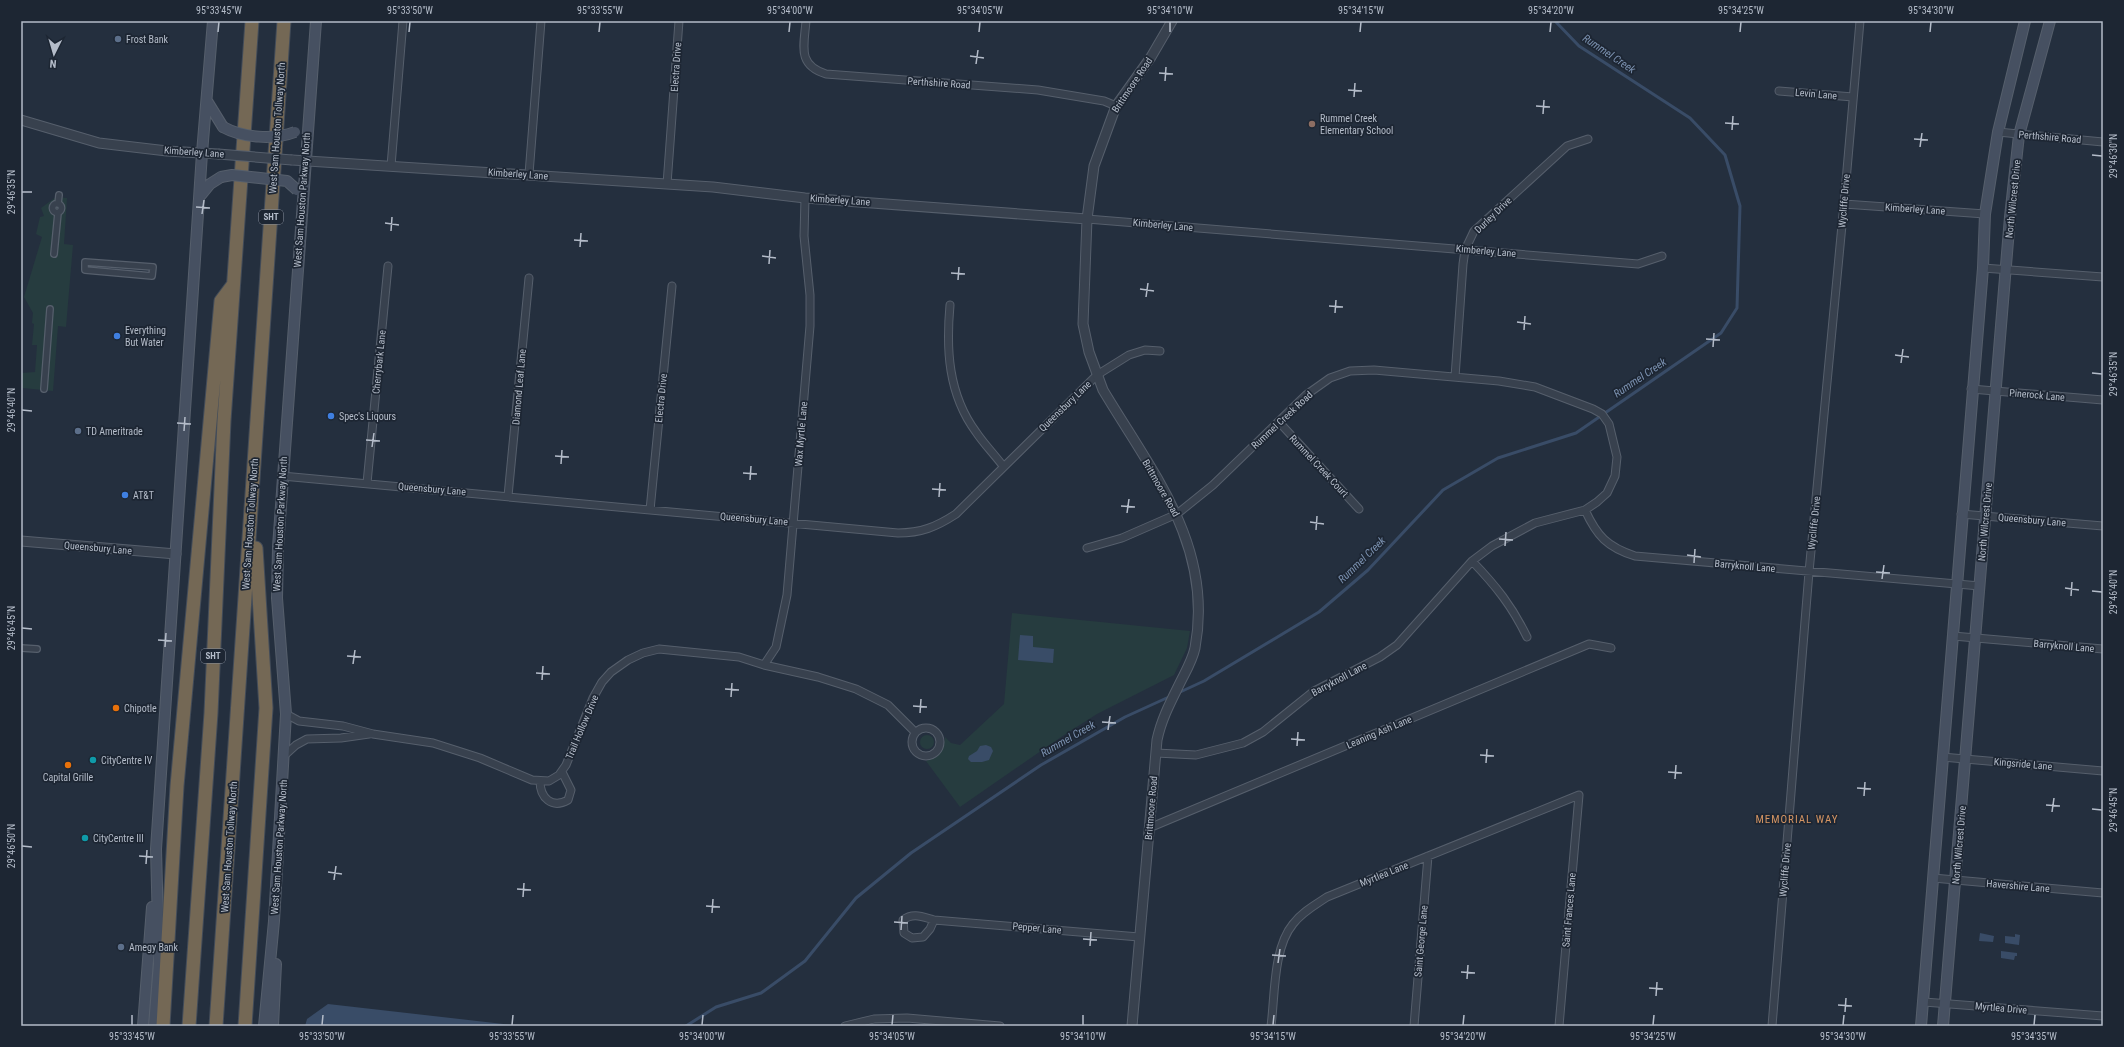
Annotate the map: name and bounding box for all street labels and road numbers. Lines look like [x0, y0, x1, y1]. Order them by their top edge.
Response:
street label: Electra Drive [669, 42, 683, 92]
street label: Brittmoore Road [1109, 55, 1155, 115]
street label: West Sam Houston Tollway North [267, 62, 287, 194]
street label: Perthshire Road [907, 75, 971, 91]
street label: Levin Lane [1795, 87, 1838, 101]
street label: Perthshire Road [2018, 129, 2082, 145]
street label: West Sam Houston Parkway North [292, 132, 312, 268]
street label: Kimberley Lane [163, 144, 225, 160]
street label: North Wilcrest Drive [2003, 159, 2023, 239]
street label: Kimberley Lane [487, 166, 549, 182]
street label: Wycliffe Drive [1836, 173, 1852, 228]
street label: Kimberley Lane [809, 192, 871, 208]
street label: Durley Drive [1472, 195, 1514, 235]
street label: Kimberley Lane [1884, 201, 1946, 217]
road number: SHT [259, 210, 283, 224]
street label: Kimberley Lane [1132, 217, 1194, 233]
street label: Kimberley Lane [1455, 243, 1517, 259]
street label: Cherrybark Lane [370, 329, 388, 394]
street label: Diamond Leaf Lane [510, 348, 528, 425]
street label: Electra Drive [653, 373, 669, 423]
street label: Queensbury Lane [1037, 378, 1094, 434]
street label: Pinerock Lane [2009, 387, 2066, 403]
street label: Rummel Creek Road [1249, 389, 1315, 451]
street label: Wax Myrtle Lane [793, 401, 809, 467]
street label: Rummel Creek Court [1287, 433, 1351, 499]
street label: West Sam Houston Parkway North [271, 456, 289, 592]
street label: Brittmoore Road [1140, 457, 1182, 519]
street label: West Sam Houston Tollway North [240, 458, 260, 590]
street label: Queensbury Lane [398, 481, 467, 497]
street label: North Wilcrest Drive [1976, 482, 1994, 562]
street label: Wycliffe Drive [1806, 495, 1822, 550]
street label: Queensbury Lane [720, 511, 789, 527]
street label: Queensbury Lane [1998, 512, 2067, 528]
street label: Queensbury Lane [64, 540, 133, 556]
street label: Barryknoll Lane [1714, 558, 1776, 574]
street label: Barryknoll Lane [2033, 638, 2095, 654]
road number: SHT [201, 649, 225, 663]
street label: Barryknoll Lane [1310, 660, 1369, 698]
street label: Trail Hollow Drive [563, 693, 601, 761]
street label: Leaning Ash Lane [1345, 713, 1414, 751]
street label: Kingsride Lane [1993, 756, 2053, 772]
street label: Brittmoore Road [1143, 775, 1159, 841]
street label: West Sam Houston Parkway North [269, 779, 289, 915]
street label: West Sam Houston Tollway North [219, 781, 239, 913]
street label: North Wilcrest Drive [1950, 805, 1968, 885]
street label: Wycliffe Drive [1777, 842, 1793, 897]
street label: Myrtlea Lane [1358, 859, 1410, 889]
street label: Saint Frances Lane [1560, 872, 1578, 948]
street label: Havershire Lane [1986, 878, 2050, 894]
street label: Saint George Lane [1412, 904, 1430, 977]
street label: Pepper Lane [1012, 920, 1062, 936]
street label: Myrtlea Drive [1975, 1000, 2028, 1016]

